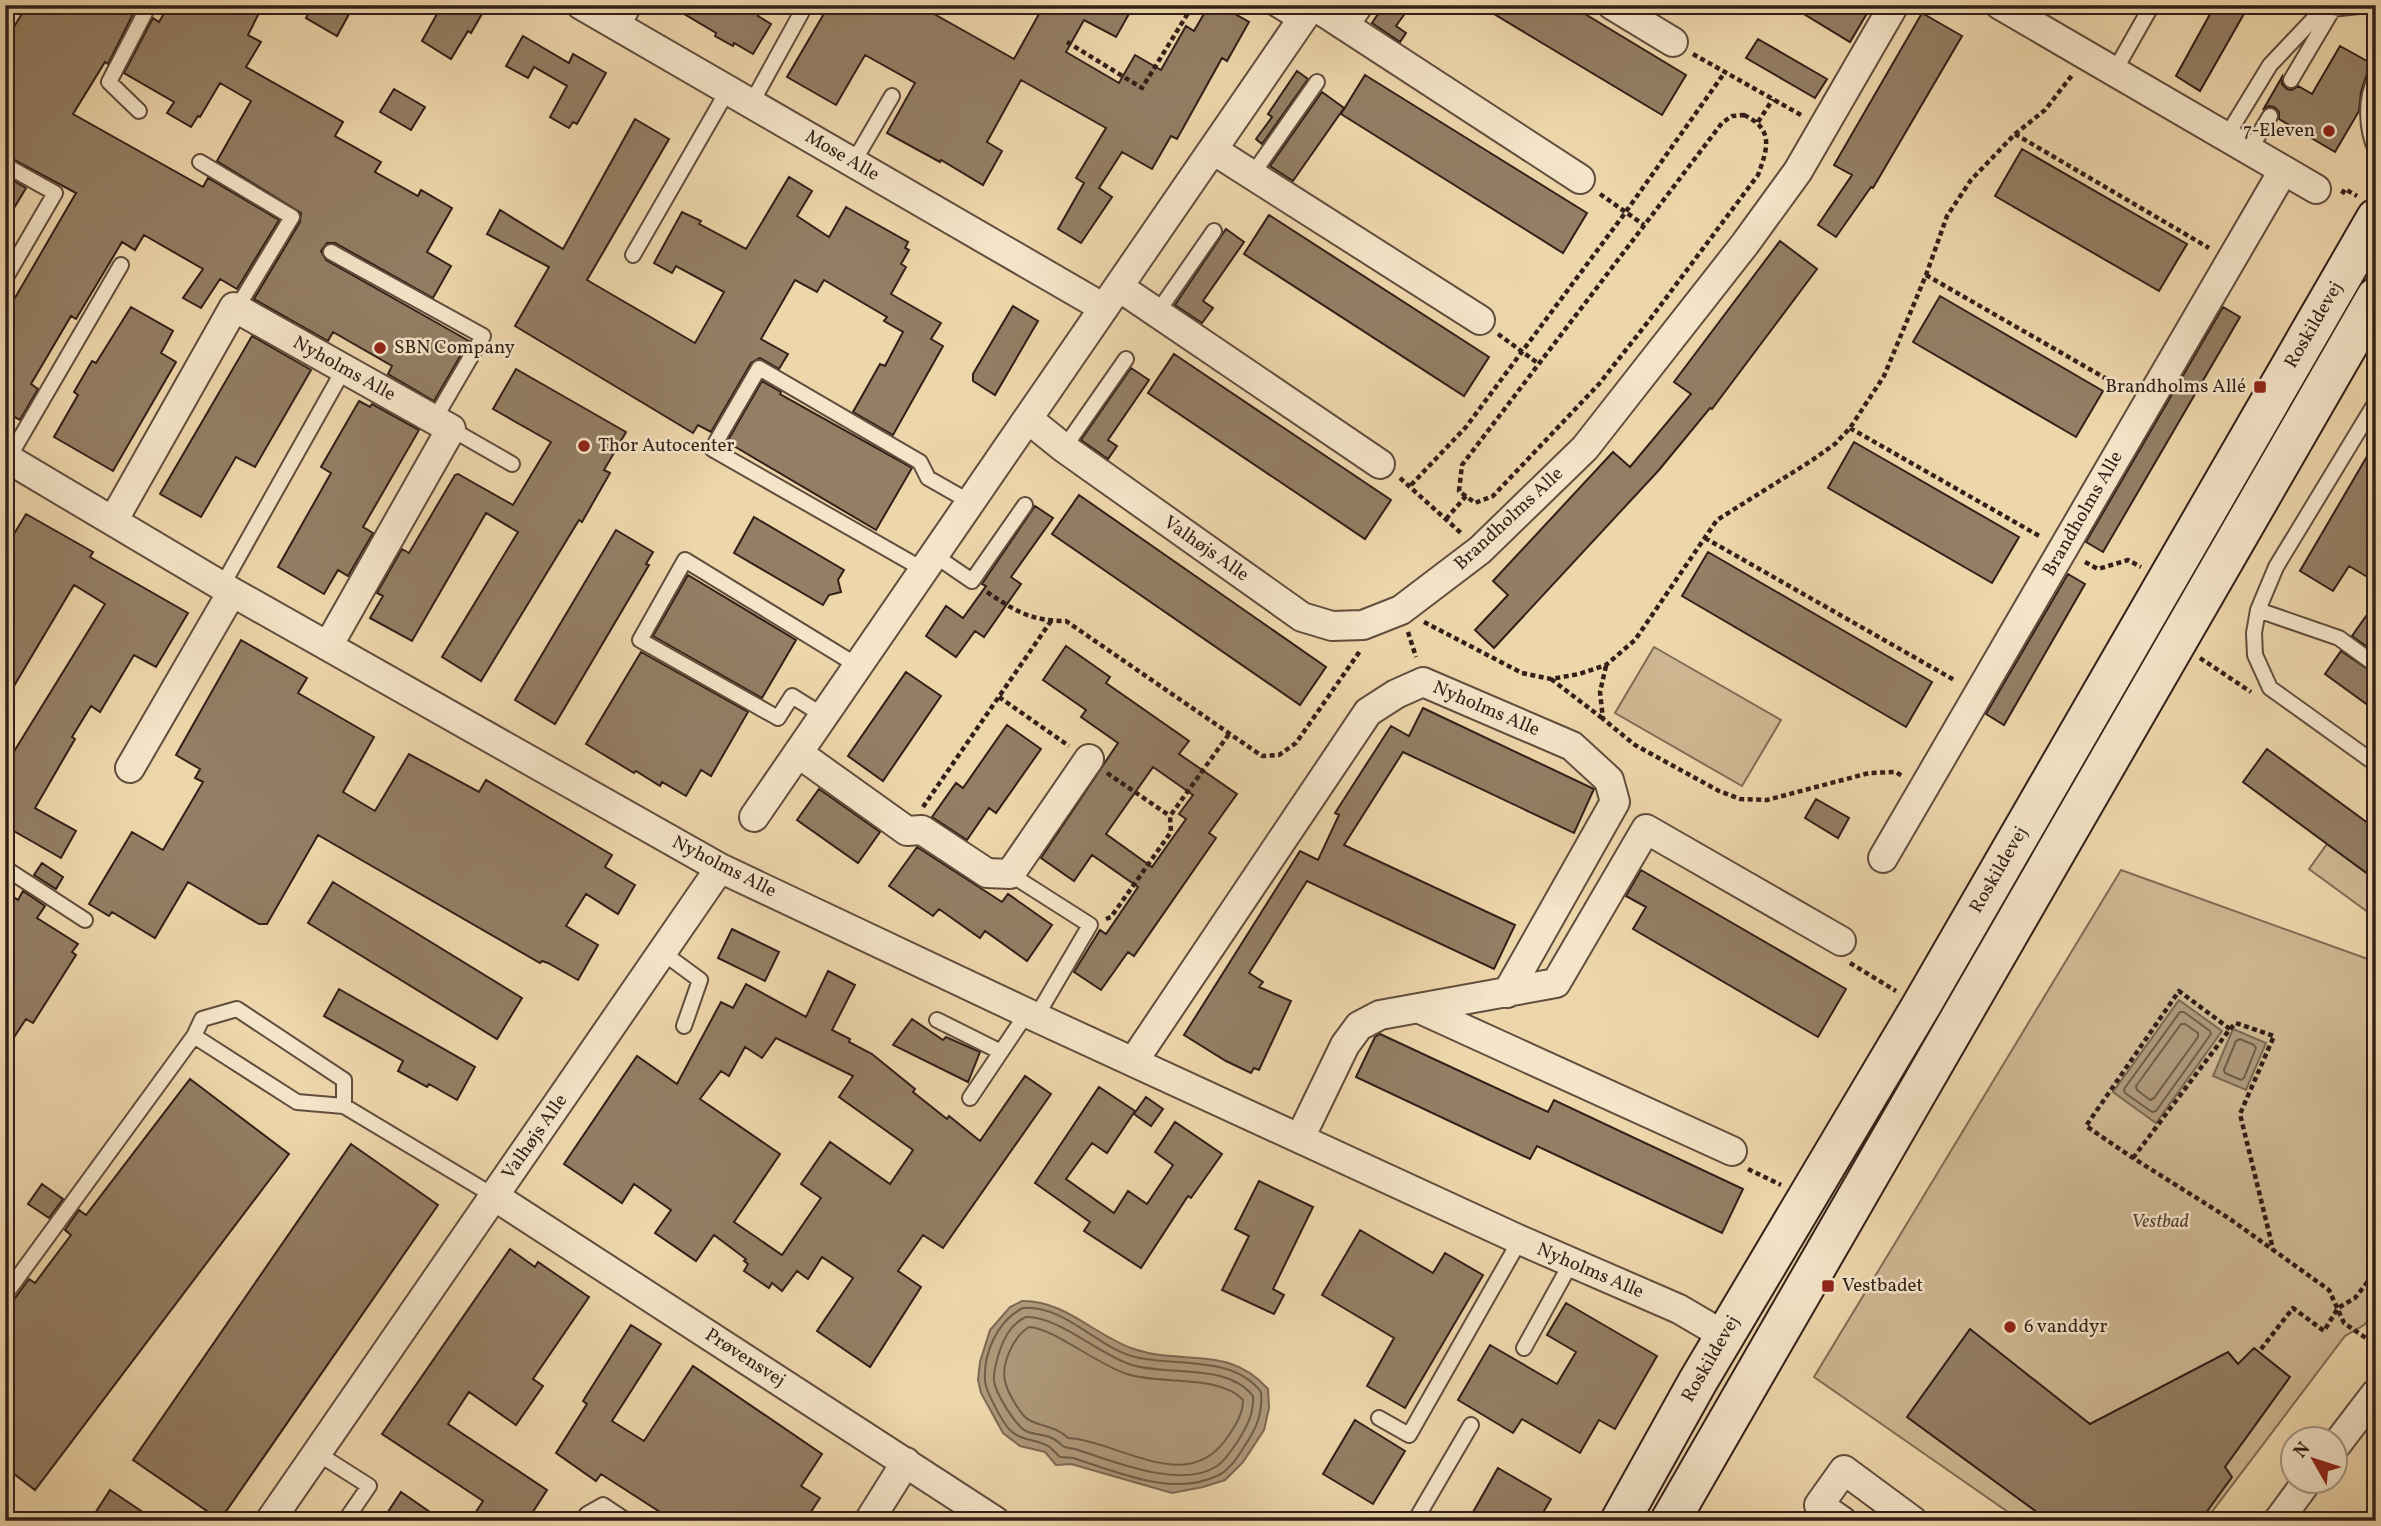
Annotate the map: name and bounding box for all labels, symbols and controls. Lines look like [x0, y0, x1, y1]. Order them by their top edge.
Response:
place label: 7-Eleven [2243, 118, 2315, 144]
marker: 7-Eleven [2321, 123, 2337, 139]
street label: Mose Alle [800, 124, 884, 188]
street label: Roskildevej [2279, 277, 2349, 373]
street label: Nyholms Alle [288, 330, 400, 408]
place label: SBN Company [394, 335, 515, 361]
marker: SBN Company [372, 340, 388, 356]
place label: Brandholms Allé [2105, 374, 2246, 400]
marker: Brandholms Allé [2252, 379, 2268, 395]
place label: Thor Autocenter [598, 433, 735, 459]
marker: Thor Autocenter [576, 438, 592, 454]
street label: Brandholms Alle [2037, 447, 2129, 581]
street label: Brandholms Alle [1449, 462, 1569, 576]
street label: Valhøjs Alle [1158, 510, 1254, 588]
street label: Nyholms Alle [1429, 675, 1543, 743]
street label: Roskildevej [1964, 822, 2034, 918]
street label: Nyholms Alle [667, 830, 781, 904]
street label: Valhøjs Alle [496, 1089, 574, 1185]
park label: Vestbad [2131, 1209, 2189, 1235]
street label: Nyholms Alle [1533, 1237, 1647, 1305]
place label: Vestbadet [1842, 1273, 1924, 1299]
marker: Vestbadet [1820, 1278, 1836, 1294]
street label: Roskildevej [1676, 1311, 1746, 1407]
place label: 6 vanddyr [2024, 1314, 2107, 1340]
marker: 6 vanddyr [2002, 1319, 2018, 1335]
street label: Prøvensvej [700, 1322, 790, 1394]
north arrow [2280, 1424, 2350, 1494]
text: N [2288, 1437, 2317, 1464]

